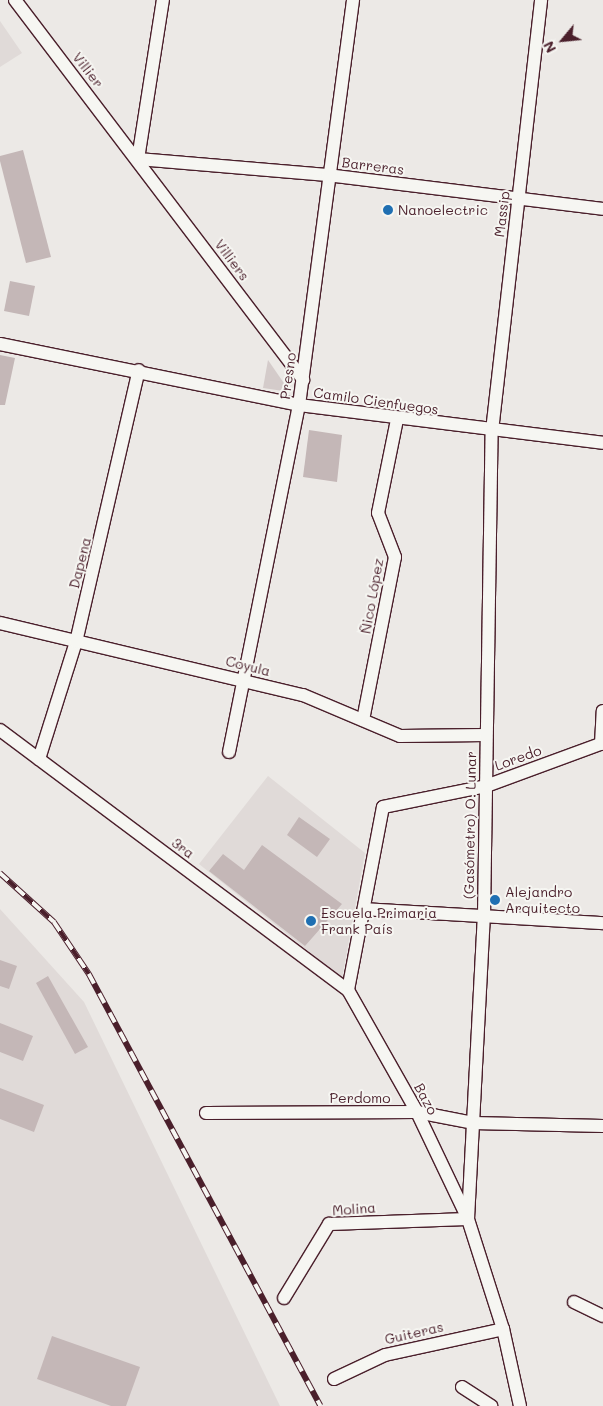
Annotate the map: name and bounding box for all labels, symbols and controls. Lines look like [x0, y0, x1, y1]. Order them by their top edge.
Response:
north arrow [538, 15, 588, 65]
text: N [538, 38, 560, 56]
street label: Villier [69, 49, 107, 91]
street label: Barreras [341, 154, 405, 178]
street label: Massip [491, 190, 513, 238]
place label: Nanoelectric [398, 202, 488, 218]
marker: Nanoelectric [382, 204, 394, 216]
street label: Villiers [211, 236, 253, 284]
street label: Presno [276, 352, 300, 400]
street label: Camilo Cienfuegos [312, 384, 440, 418]
street label: Dapena [66, 536, 94, 590]
street label: Ñico López [357, 557, 387, 635]
street label: Coyula [224, 652, 272, 680]
street label: Loredo [492, 742, 544, 774]
street label: (Gasómetro) O. Lunar [460, 751, 480, 899]
street label: 3ra [168, 834, 198, 862]
place label: Alejandro Arquitecto [505, 884, 580, 916]
marker: Alejandro Arquitecto [489, 894, 501, 906]
place label: Escuela Primaria Frank País [321, 905, 437, 938]
marker: Escuela Primaria Frank País [305, 915, 317, 927]
street label: Bazo [411, 1080, 441, 1118]
street label: Perdomo [330, 1090, 390, 1106]
street label: Molina [332, 1199, 376, 1219]
street label: Guiteras [383, 1318, 445, 1348]

